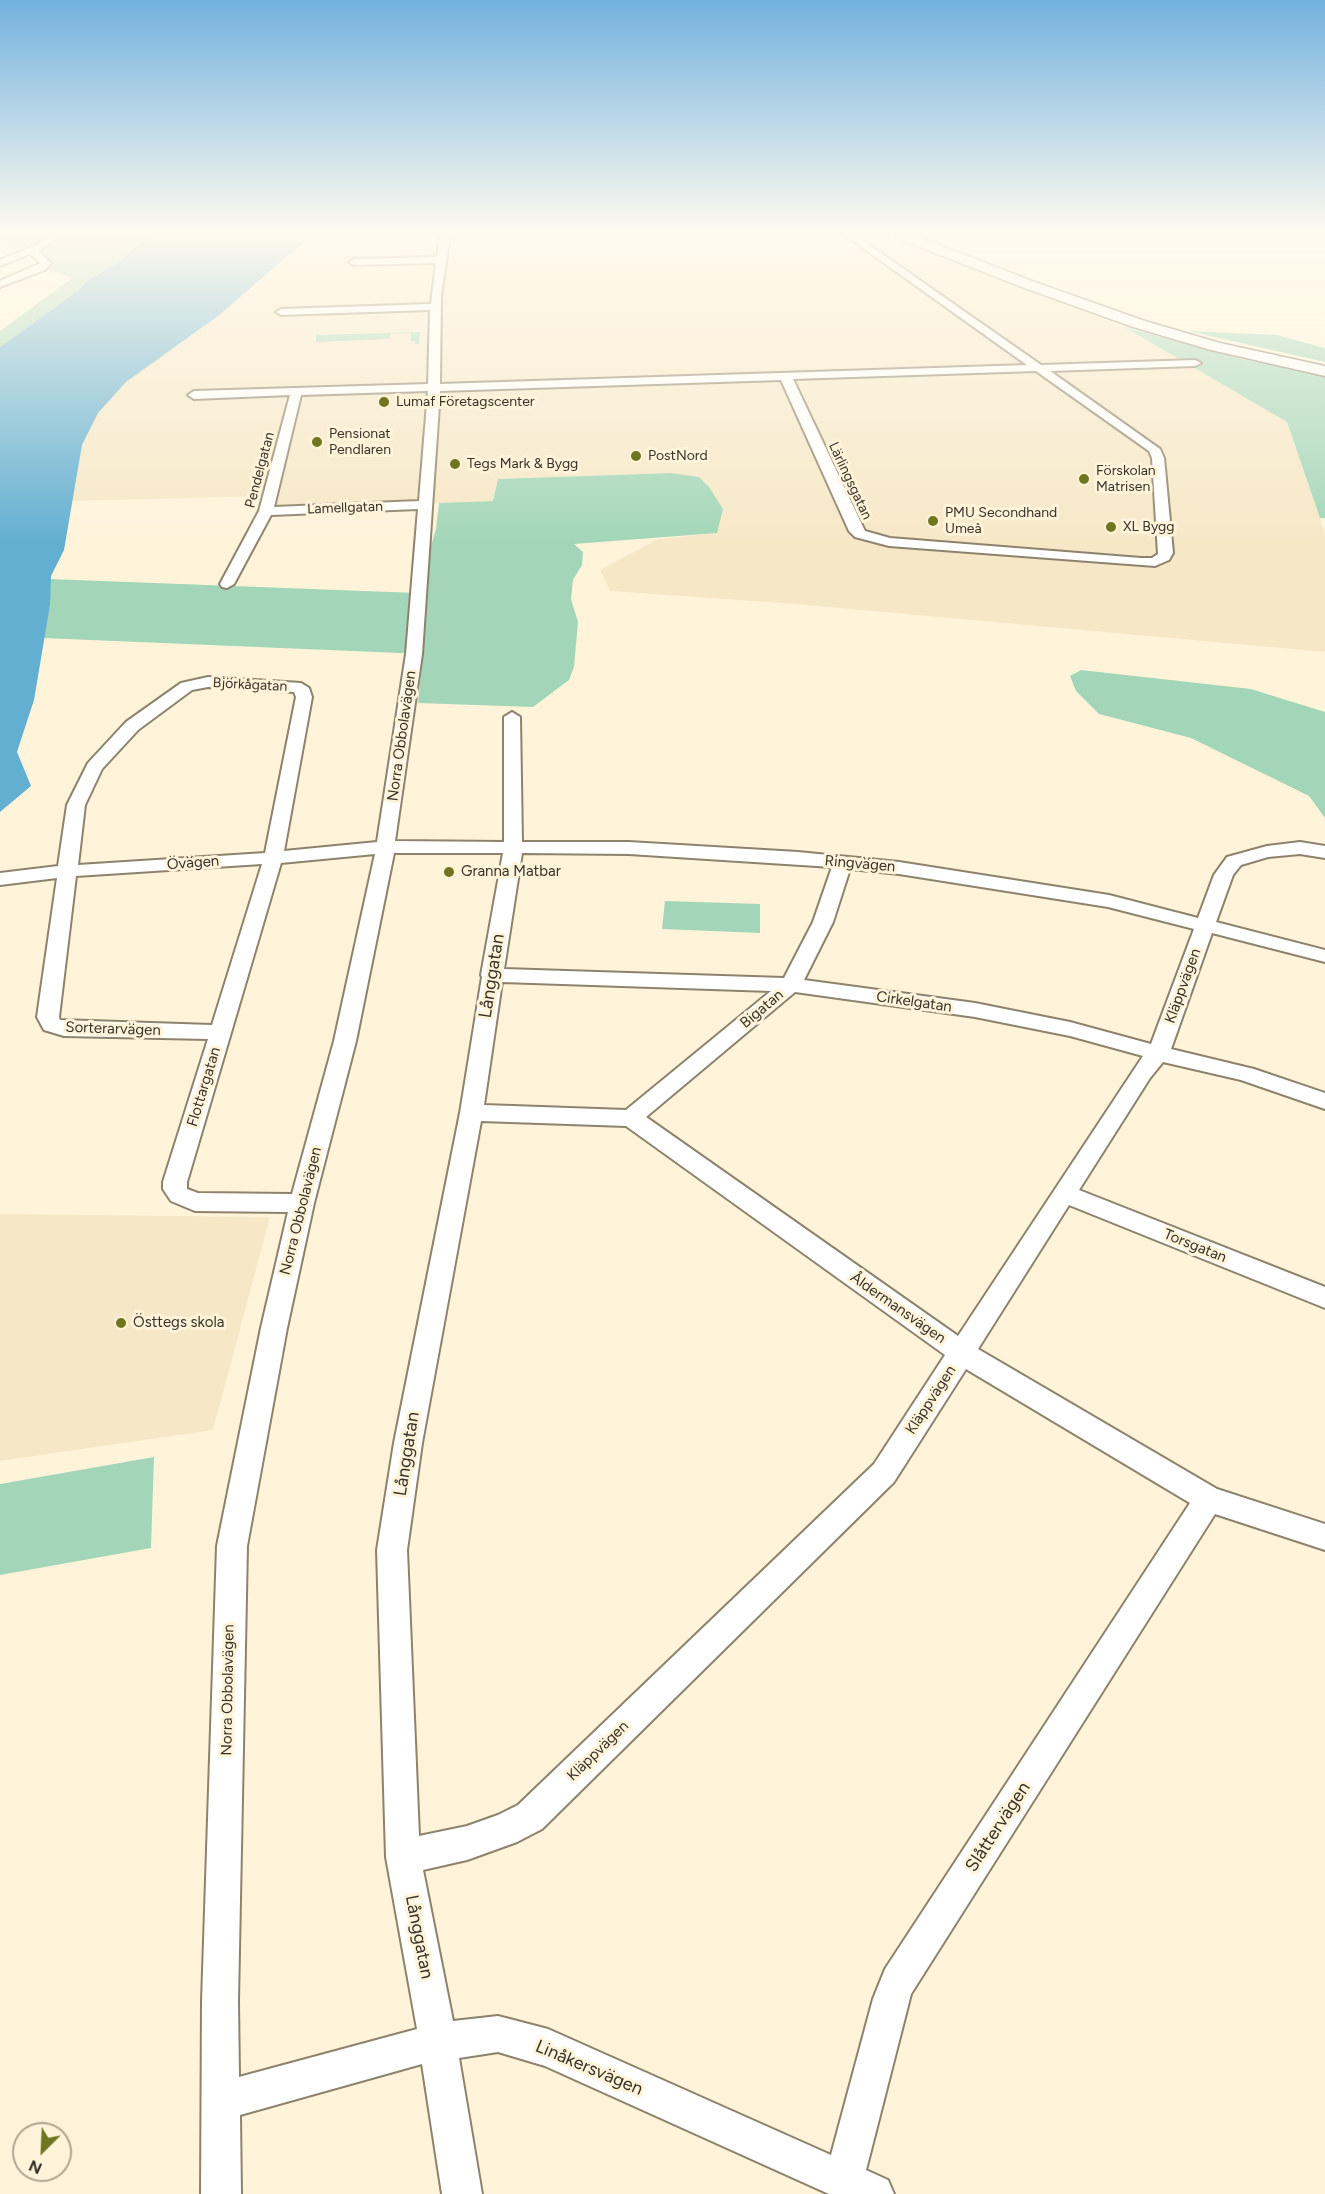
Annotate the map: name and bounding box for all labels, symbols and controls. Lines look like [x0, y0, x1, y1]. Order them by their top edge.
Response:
place label: Lumaf Företagscenter [396, 394, 535, 410]
marker: Lumaf Företagscenter [377, 395, 391, 409]
place label: Pensionat Pendlaren [329, 426, 391, 458]
street label: Pendelgatan [242, 430, 278, 510]
marker: Pensionat Pendlaren [310, 435, 324, 449]
street label: Lärlingsgatan [825, 440, 875, 522]
place label: PostNord [648, 448, 708, 464]
marker: PostNord [629, 449, 643, 463]
place label: Tegs Mark & Bygg [467, 456, 578, 472]
marker: Tegs Mark & Bygg [448, 457, 462, 471]
place label: Förskolan Matrisen [1096, 463, 1156, 496]
marker: Förskolan Matrisen [1077, 472, 1091, 486]
street label: Lamellgatan [307, 498, 383, 518]
place label: PMU Secondhand Umeå [945, 505, 1057, 538]
marker: PMU Secondhand Umeå [926, 514, 940, 528]
place label: XL Bygg [1123, 519, 1175, 535]
marker: XL Bygg [1104, 520, 1118, 534]
street label: Norra Obbolavägen [384, 670, 420, 802]
street label: Björkågatan [212, 675, 288, 695]
street label: Övägen [166, 852, 220, 874]
street label: Ringvägen [824, 852, 896, 876]
place label: Granna Matbar [461, 863, 561, 881]
marker: Granna Matbar [442, 865, 456, 879]
street label: Långgatan [475, 932, 509, 1020]
street label: Kläppvägen [1161, 946, 1205, 1026]
street label: Bigatan [737, 986, 787, 1032]
street label: Cirkelgatan [875, 988, 953, 1016]
street label: Sorterarvägen [65, 1018, 161, 1040]
street label: Flottargatan [183, 1045, 225, 1129]
street label: Norra Obbolavägen [276, 1145, 326, 1277]
street label: Torsgatan [1161, 1225, 1229, 1267]
street label: Åldermansvägen [847, 1268, 949, 1348]
place label: Östtegs skola [133, 1314, 224, 1332]
marker: Östtegs skola [114, 1316, 128, 1330]
street label: Kläppvägen [902, 1362, 960, 1438]
street label: Långgatan [390, 1410, 424, 1498]
street label: Norra Obbolavägen [218, 1624, 238, 1756]
street label: Kläppvägen [564, 1717, 632, 1785]
street label: Slåttervägen [961, 1778, 1035, 1876]
street label: Långgatan [400, 1893, 438, 1981]
street label: Linåkersvägen [532, 2036, 646, 2100]
north arrow [12, 2122, 72, 2182]
text: N [26, 2156, 45, 2178]

